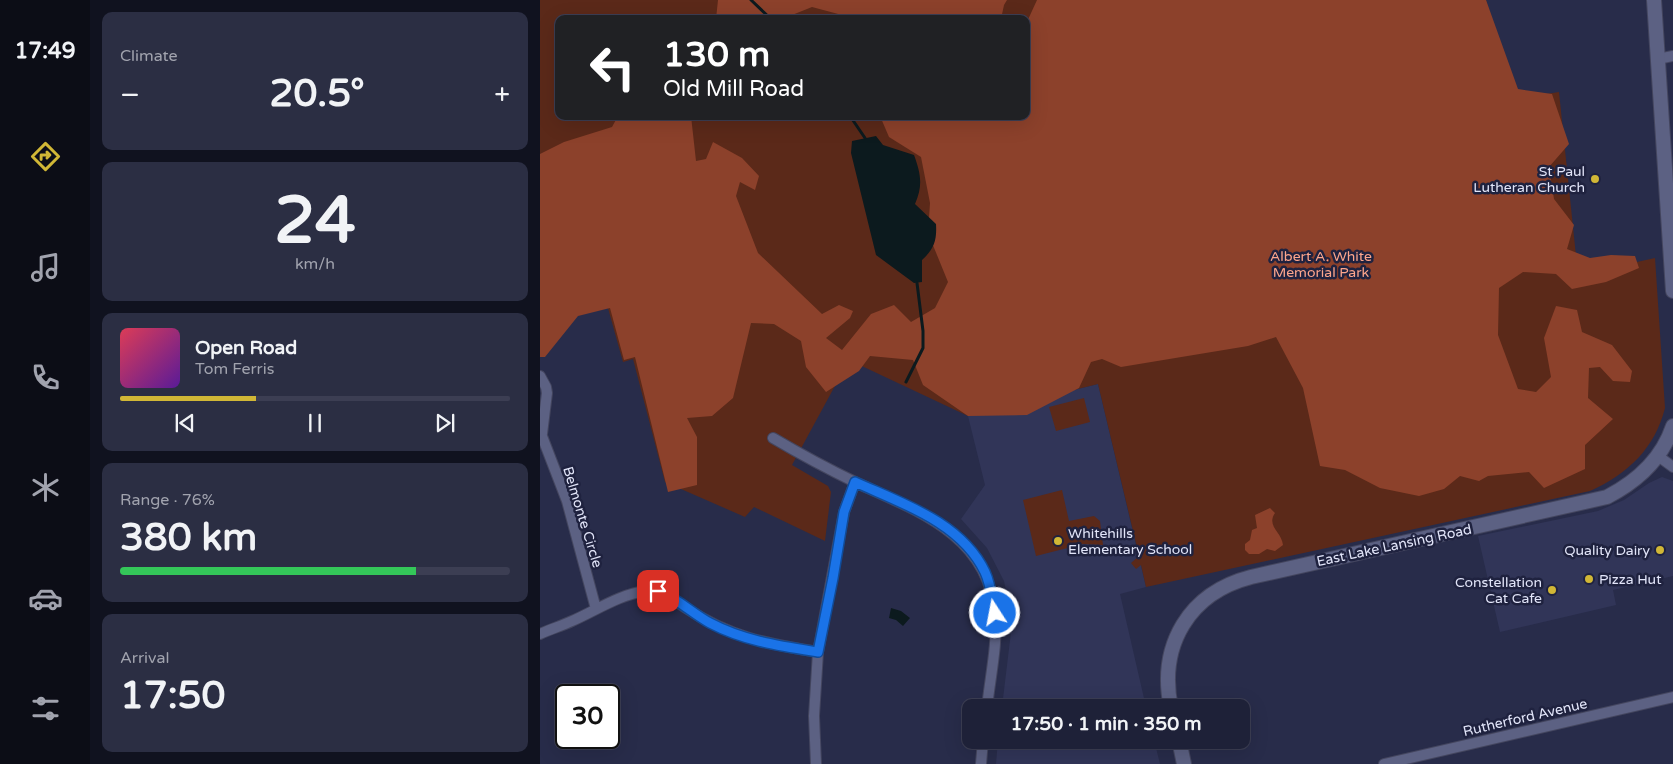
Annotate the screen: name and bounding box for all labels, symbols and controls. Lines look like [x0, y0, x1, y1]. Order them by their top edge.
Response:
text: 130 m [663, 34, 770, 76]
icon: left [580, 35, 645, 100]
text: 17:49 [15, 38, 75, 64]
text: Climate [120, 46, 178, 66]
text: 20.5° [270, 71, 365, 117]
text: Old Mill Road [663, 76, 804, 102]
text: − [120, 78, 140, 112]
text: + [494, 78, 510, 112]
icon: directions [28, 139, 63, 174]
place label: St Paul Lutheran Church [1473, 163, 1585, 196]
marker: St Paul Lutheran Church [1589, 173, 1601, 185]
text: 24 [274, 182, 356, 261]
park label: Albert A. White Memorial Park [1270, 248, 1372, 281]
icon: music [28, 250, 63, 285]
text: km/h [295, 254, 335, 274]
text: Open Road [195, 337, 297, 359]
text: Tom Ferris [195, 359, 274, 379]
icon: phone [28, 360, 63, 395]
icon: previous [171, 409, 199, 437]
icon: pause [301, 409, 329, 437]
icon: next [431, 409, 459, 437]
street label: Belmonte Circle [559, 465, 606, 570]
icon: climate [28, 470, 63, 505]
text: Range · 76% [120, 490, 215, 510]
text: 380 km [120, 515, 257, 561]
street label: East Lake Lansing Road [1315, 521, 1473, 570]
place label: Whitehills Elementary School [1068, 525, 1192, 558]
marker: Whitehills Elementary School [1052, 535, 1064, 547]
place label: Quality Dairy [1564, 542, 1650, 559]
marker: Quality Dairy [1654, 544, 1666, 556]
pin [637, 570, 679, 612]
place label: Pizza Hut [1599, 571, 1662, 588]
marker: Pizza Hut [1583, 573, 1595, 585]
place label: Constellation Cat Cafe [1455, 574, 1542, 607]
icon: arrive [644, 577, 672, 605]
icon: car [28, 581, 63, 616]
marker: Constellation Cat Cafe [1546, 584, 1558, 596]
position arrow [968, 586, 1020, 638]
text: Arrival [120, 648, 169, 668]
text: 17:50 [120, 673, 225, 719]
speed limit sign: 30 [555, 684, 620, 749]
icon: filters [28, 691, 63, 726]
street label: Rutherford Avenue [1461, 695, 1589, 740]
text: 17:50 · 1 min · 350 m [1010, 713, 1202, 735]

